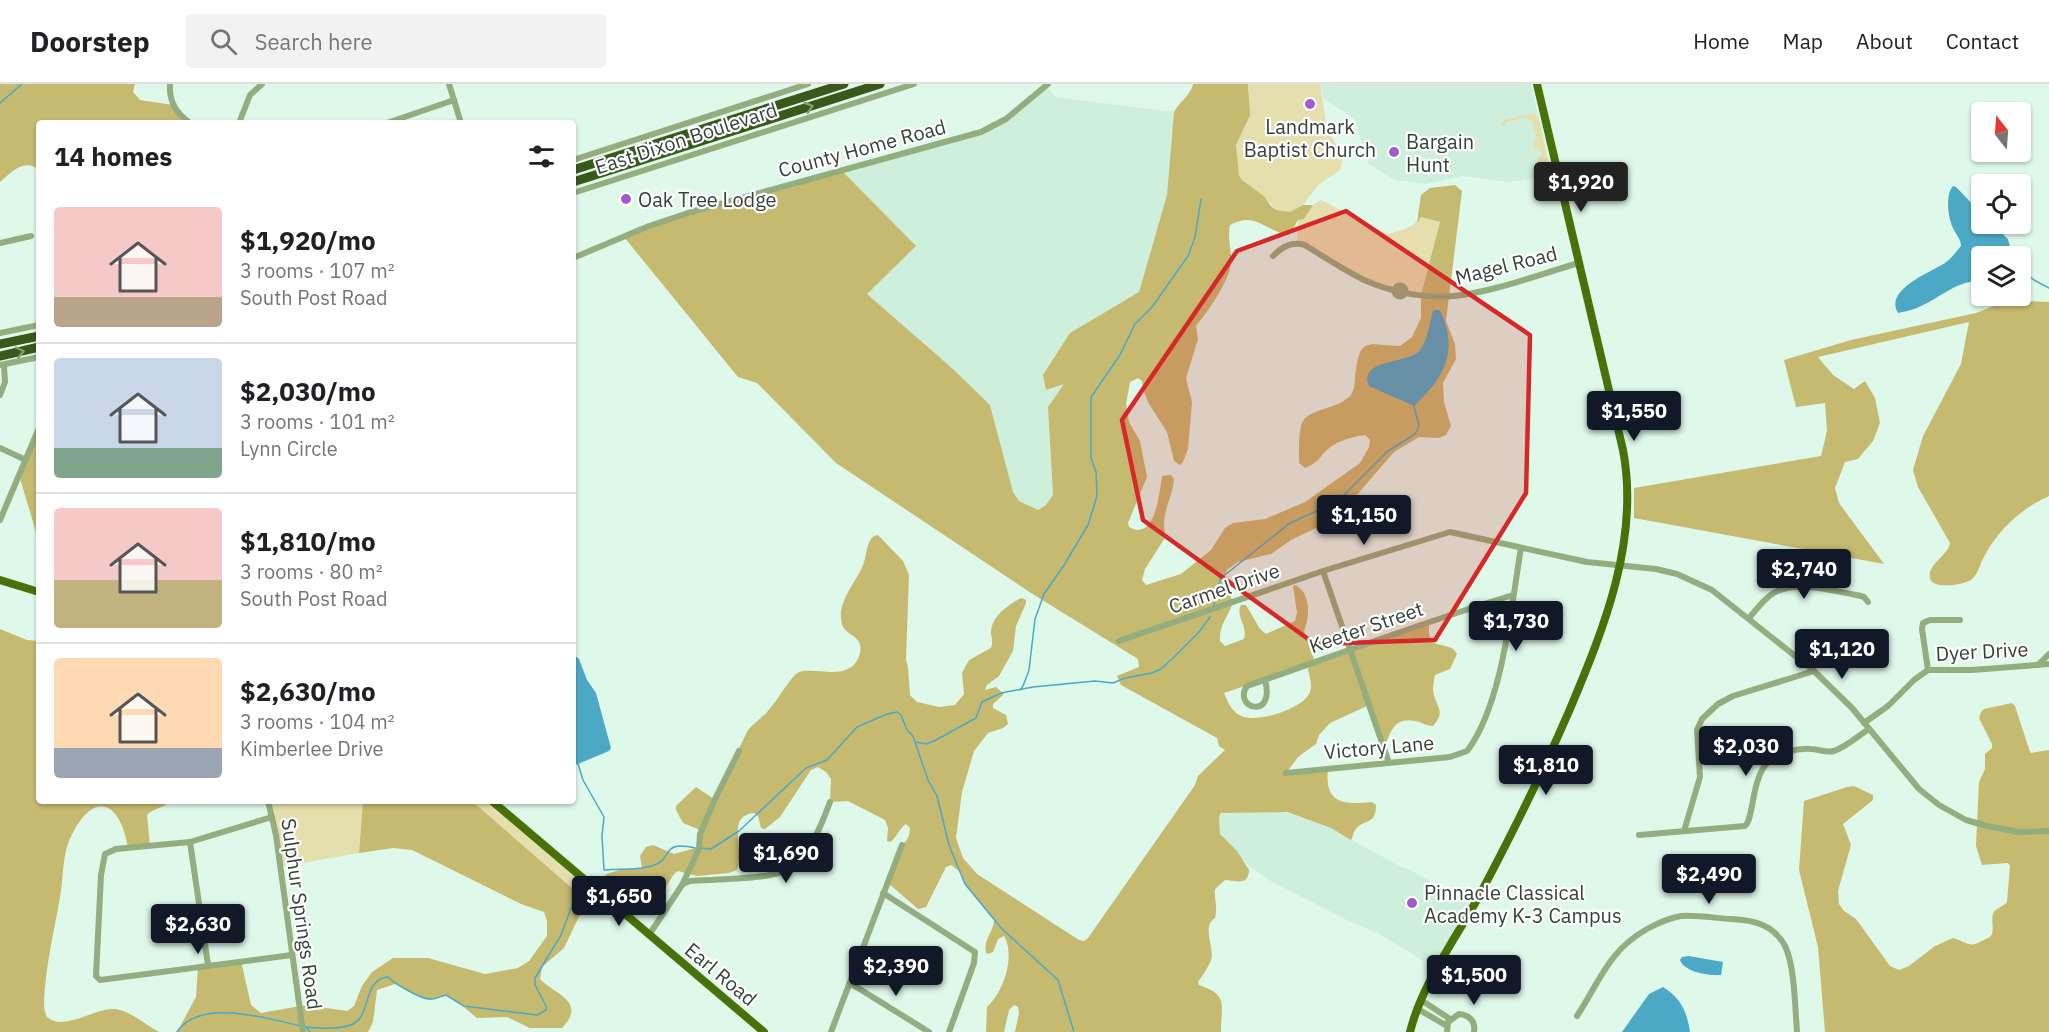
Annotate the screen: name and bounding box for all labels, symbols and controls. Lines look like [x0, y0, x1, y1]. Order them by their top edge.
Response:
search box [186, 14, 606, 68]
text: Doorstep [30, 23, 150, 60]
icon: search [207, 25, 240, 58]
text: Search here [255, 27, 373, 56]
text: Home [1693, 27, 1750, 55]
text: Map [1783, 27, 1823, 55]
text: About [1856, 27, 1913, 55]
text: Contact [1946, 27, 2019, 55]
street label: East Dixon Boulevard [591, 96, 781, 180]
marker: Landmark Baptist Church [1303, 97, 1317, 111]
one-way arrow [803, 102, 814, 114]
north arrow [1971, 102, 2031, 162]
map controls [1971, 102, 2031, 306]
street label: County Home Road [775, 113, 949, 183]
place label: Landmark Baptist Church [1244, 113, 1376, 163]
place label: Bargain Hunt [1406, 128, 1474, 178]
text: 14 homes [54, 139, 172, 173]
icon: filters [525, 140, 558, 173]
marker: Bargain Hunt [1387, 145, 1401, 159]
pin: $1,920 [1532, 162, 1630, 213]
text: $1,920 [1548, 168, 1614, 195]
button: locate [1971, 174, 2031, 234]
place label: Oak Tree Lodge [638, 186, 777, 213]
marker: Oak Tree Lodge [619, 192, 633, 206]
text: $1,920/mo [240, 223, 376, 257]
icon: home [102, 231, 174, 303]
street label: Magel Road [1452, 239, 1560, 291]
button: layers [1971, 246, 2031, 306]
text: 3 rooms · 107 m² [240, 257, 395, 284]
text: South Post Road [240, 284, 388, 311]
one-way arrow [14, 346, 24, 359]
text: $2,030/mo [240, 374, 376, 408]
icon: home [102, 382, 174, 454]
pin: $1,550 [1585, 391, 1683, 442]
text: $1,550 [1601, 397, 1667, 424]
text: 3 rooms · 101 m² [240, 408, 395, 435]
text: Lynn Circle [240, 435, 338, 462]
pin: $1,150 [1315, 495, 1413, 546]
text: $1,150 [1331, 501, 1397, 528]
text: $1,810/mo [240, 524, 376, 558]
icon: home [102, 532, 174, 604]
pin: $2,740 [1755, 549, 1853, 600]
text: $2,740 [1771, 555, 1837, 582]
street label: Carmel Drive [1165, 556, 1283, 620]
text: 3 rooms · 80 m² [240, 558, 383, 585]
text: South Post Road [240, 585, 388, 612]
street label: Keeter Street [1305, 595, 1427, 659]
pin: $1,730 [1467, 601, 1565, 652]
text: $1,730 [1483, 607, 1549, 634]
pin: $1,120 [1793, 629, 1891, 680]
text: $1,120 [1809, 635, 1875, 662]
street label: Dyer Drive [1935, 635, 2029, 667]
text: $2,630/mo [240, 674, 376, 708]
icon: home [102, 682, 174, 754]
text: 3 rooms · 104 m² [240, 708, 395, 735]
pin: $2,030 [1697, 726, 1795, 777]
street label: Victory Lane [1323, 729, 1435, 765]
text: $2,030 [1713, 732, 1779, 759]
text: Kimberlee Drive [240, 735, 384, 762]
pin: $1,810 [1497, 745, 1595, 796]
text: $1,810 [1513, 751, 1579, 778]
street label: Sulphur Springs Road [275, 817, 329, 1011]
pin: $1,690 [737, 833, 835, 884]
text: $1,690 [753, 839, 819, 866]
pin: $2,490 [1660, 854, 1758, 905]
text: $2,490 [1676, 860, 1742, 887]
pin: $1,650 [570, 876, 668, 927]
place label: Pinnacle Classical Academy K-3 Campus [1424, 879, 1622, 929]
text: $1,650 [586, 882, 652, 909]
marker: Pinnacle Classical Academy K-3 Campus [1405, 896, 1419, 910]
pin: $2,630 [149, 904, 247, 955]
text: $2,630 [165, 910, 231, 937]
street label: Earl Road [679, 936, 763, 1012]
pin: $2,390 [847, 946, 945, 997]
text: $2,390 [863, 952, 929, 979]
pin: $1,500 [1425, 955, 1523, 1006]
text: $1,500 [1441, 961, 1507, 988]

